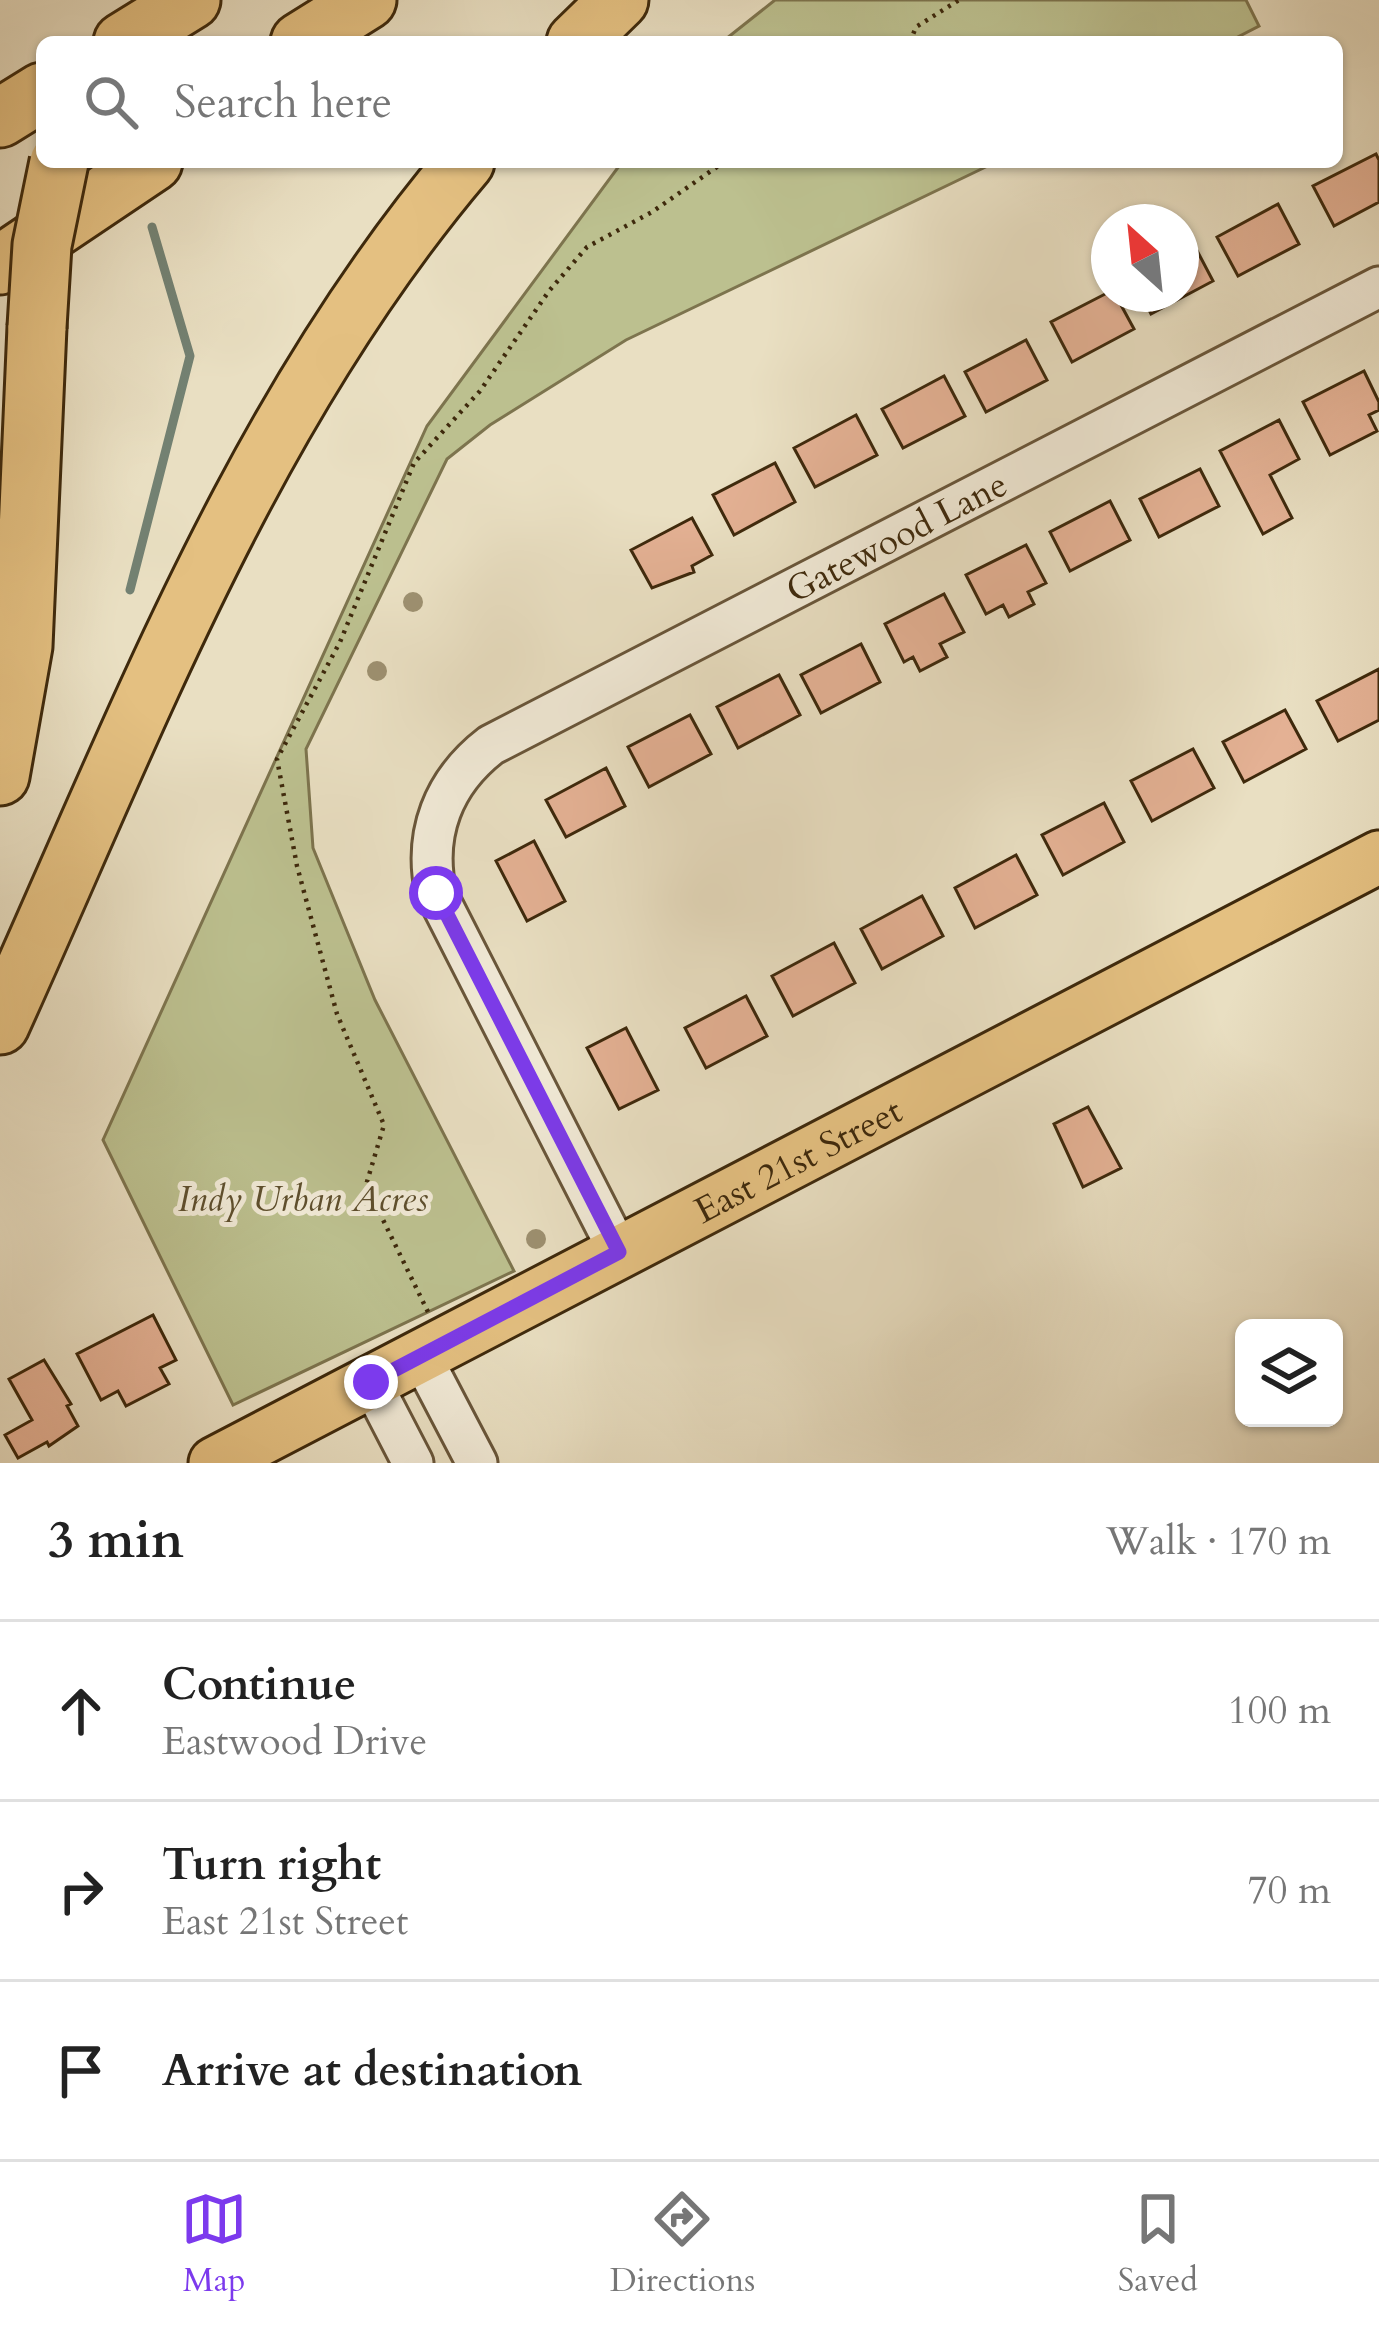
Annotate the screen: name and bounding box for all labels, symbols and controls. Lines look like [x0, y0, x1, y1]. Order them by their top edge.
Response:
search box [36, 36, 1343, 168]
icon: search [78, 69, 144, 135]
text: Search here [174, 72, 392, 133]
north arrow [1091, 204, 1199, 312]
street label: Gatewood Lane [778, 460, 1016, 615]
route start [409, 866, 463, 920]
street label: East 21st Street [686, 1087, 911, 1235]
park label: Indy Urban Acres [178, 1175, 428, 1224]
map controls [1235, 1319, 1343, 1427]
button: layers [1235, 1319, 1343, 1427]
route end [344, 1355, 398, 1409]
text: 3 min [48, 1506, 184, 1576]
text: Walk · 170 m [1106, 1515, 1331, 1568]
text: Continue [162, 1654, 356, 1715]
icon: ahead [48, 1678, 114, 1744]
text: 100 m [1228, 1684, 1331, 1737]
text: Eastwood Drive [162, 1715, 427, 1768]
text: Turn right [162, 1834, 381, 1895]
icon: right [48, 1858, 114, 1924]
text: 70 m [1248, 1864, 1331, 1917]
text: East 21st Street [162, 1895, 408, 1948]
icon: arrive [48, 2038, 114, 2104]
text: Arrive at destination [162, 2040, 582, 2101]
tab: Map [181, 2186, 247, 2303]
tab: Directions [610, 2186, 755, 2303]
tab: Saved [1118, 2186, 1198, 2303]

